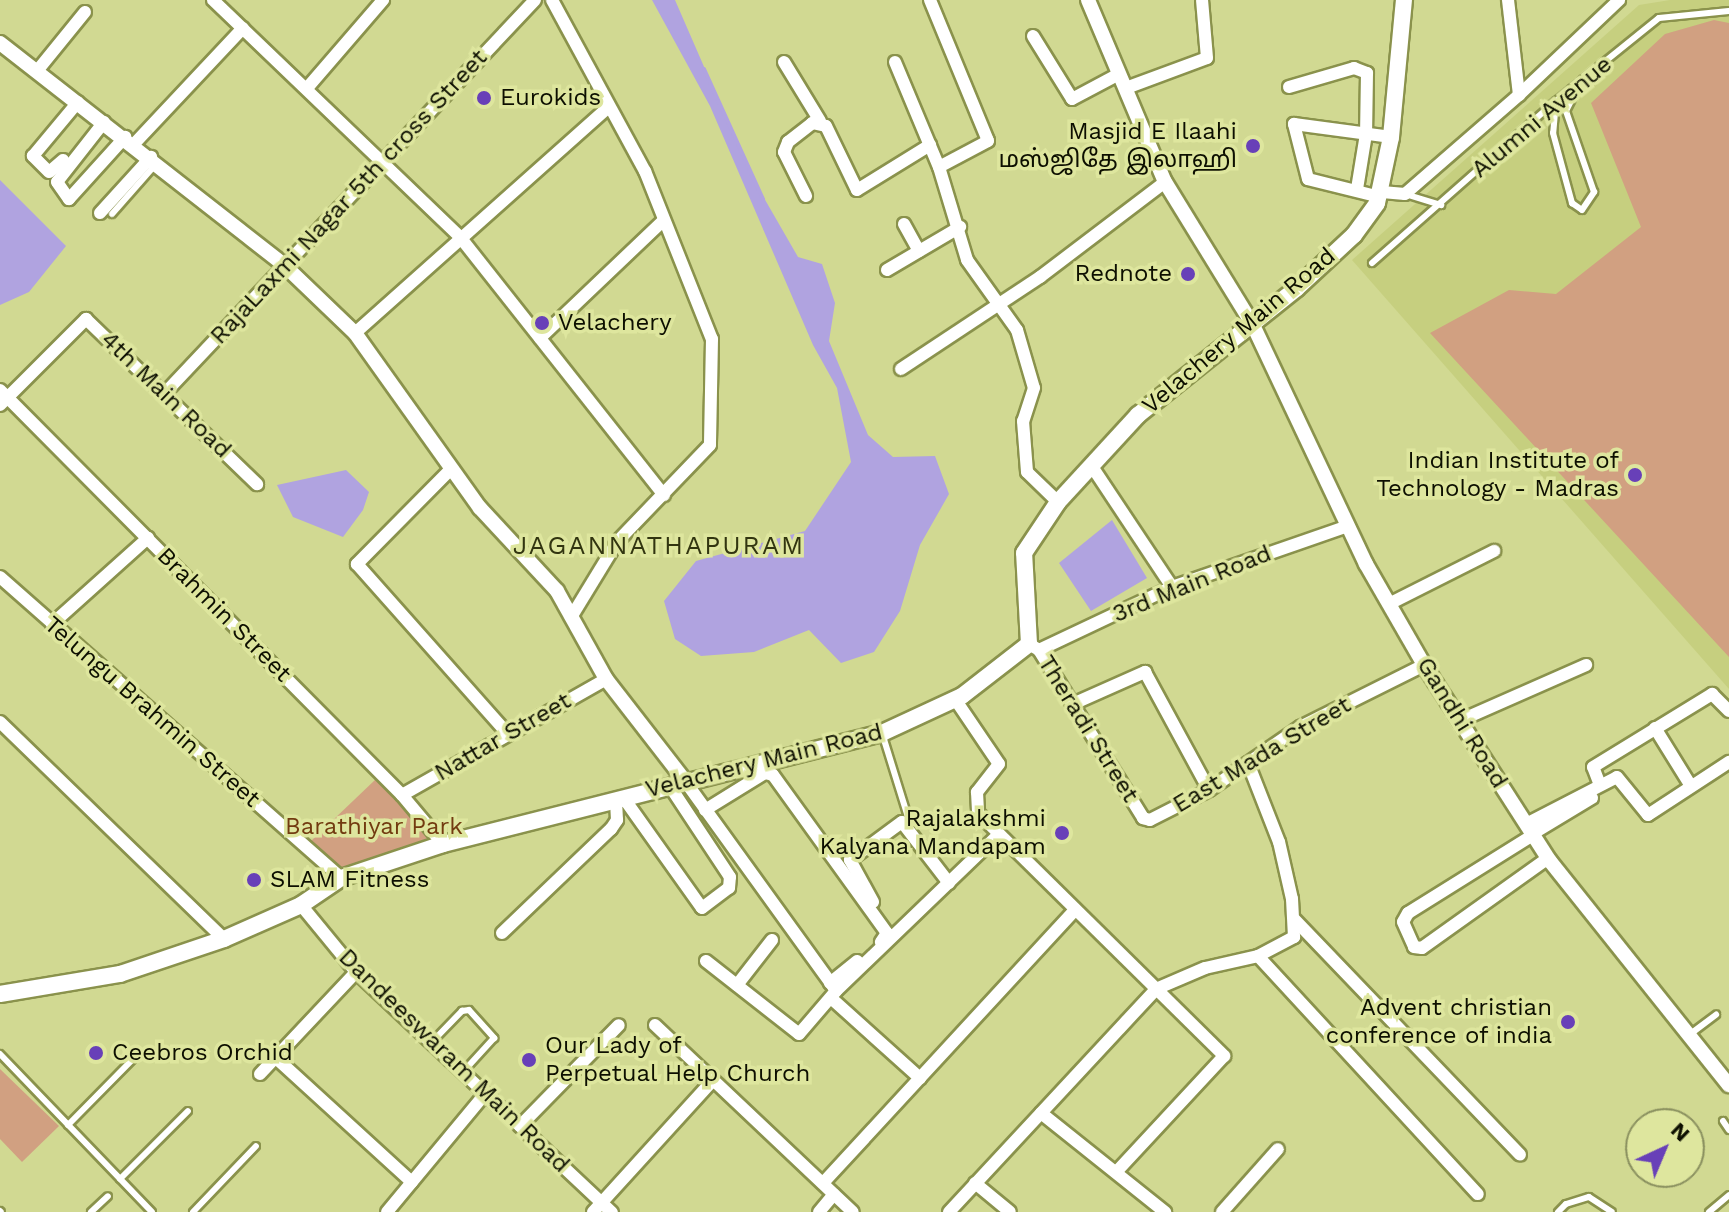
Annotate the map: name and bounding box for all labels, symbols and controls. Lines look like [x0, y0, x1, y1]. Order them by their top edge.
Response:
street label: RajaLaxmi Nagar 5th cross Street [204, 43, 494, 351]
street label: Alumni Avenue [1466, 50, 1618, 184]
place label: Eurokids [500, 84, 601, 112]
marker: Eurokids [475, 89, 493, 107]
place label: Masjid E Ilaahi மஸ்ஜிதே இலாஹி [998, 118, 1237, 174]
marker: Masjid E Ilaahi மஸ்ஜிதே இலாஹி [1244, 137, 1262, 155]
street label: Velachery Main Road [1136, 242, 1342, 420]
place label: Rednote [1075, 260, 1172, 288]
marker: Rednote [1179, 265, 1197, 283]
place label: Velachery [558, 309, 672, 337]
marker: Velachery [533, 314, 551, 332]
street label: 4th Main Road [95, 326, 237, 464]
place label: Indian Institute of Technology - Madras [1376, 447, 1619, 503]
marker: Indian Institute of Technology - Madras [1626, 466, 1644, 484]
district label: JAGANNATHAPURAM [513, 530, 805, 562]
street label: 3rd Main Road [1108, 539, 1276, 629]
street label: Brahmin Street [151, 542, 297, 688]
street label: Telungu Brahmin Street [38, 610, 266, 814]
street label: Theradi Street [1031, 650, 1145, 808]
street label: Gandhi Road [1410, 652, 1514, 794]
street label: Nattar Street [430, 686, 576, 788]
street label: East Mada Street [1168, 690, 1356, 820]
street label: Velachery Main Road [642, 718, 886, 804]
place label: Rajalakshmi Kalyana Mandapam [819, 805, 1046, 861]
park label: Barathiyar Park [285, 813, 463, 841]
marker: Rajalakshmi Kalyana Mandapam [1053, 824, 1071, 842]
place label: SLAM Fitness [270, 866, 429, 894]
marker: SLAM Fitness [245, 871, 263, 889]
street label: Dandeeswaram Main Road [333, 943, 575, 1179]
place label: Advent christian conference of india [1325, 994, 1552, 1050]
marker: Advent christian conference of india [1559, 1013, 1577, 1031]
place label: Our Lady of Perpetual Help Church [545, 1032, 811, 1088]
place label: Ceebros Orchid [112, 1039, 293, 1067]
marker: Ceebros Orchid [87, 1044, 105, 1062]
marker: Our Lady of Perpetual Help Church [520, 1051, 538, 1069]
north arrow [1625, 1108, 1705, 1188]
text: N [1666, 1117, 1695, 1146]

